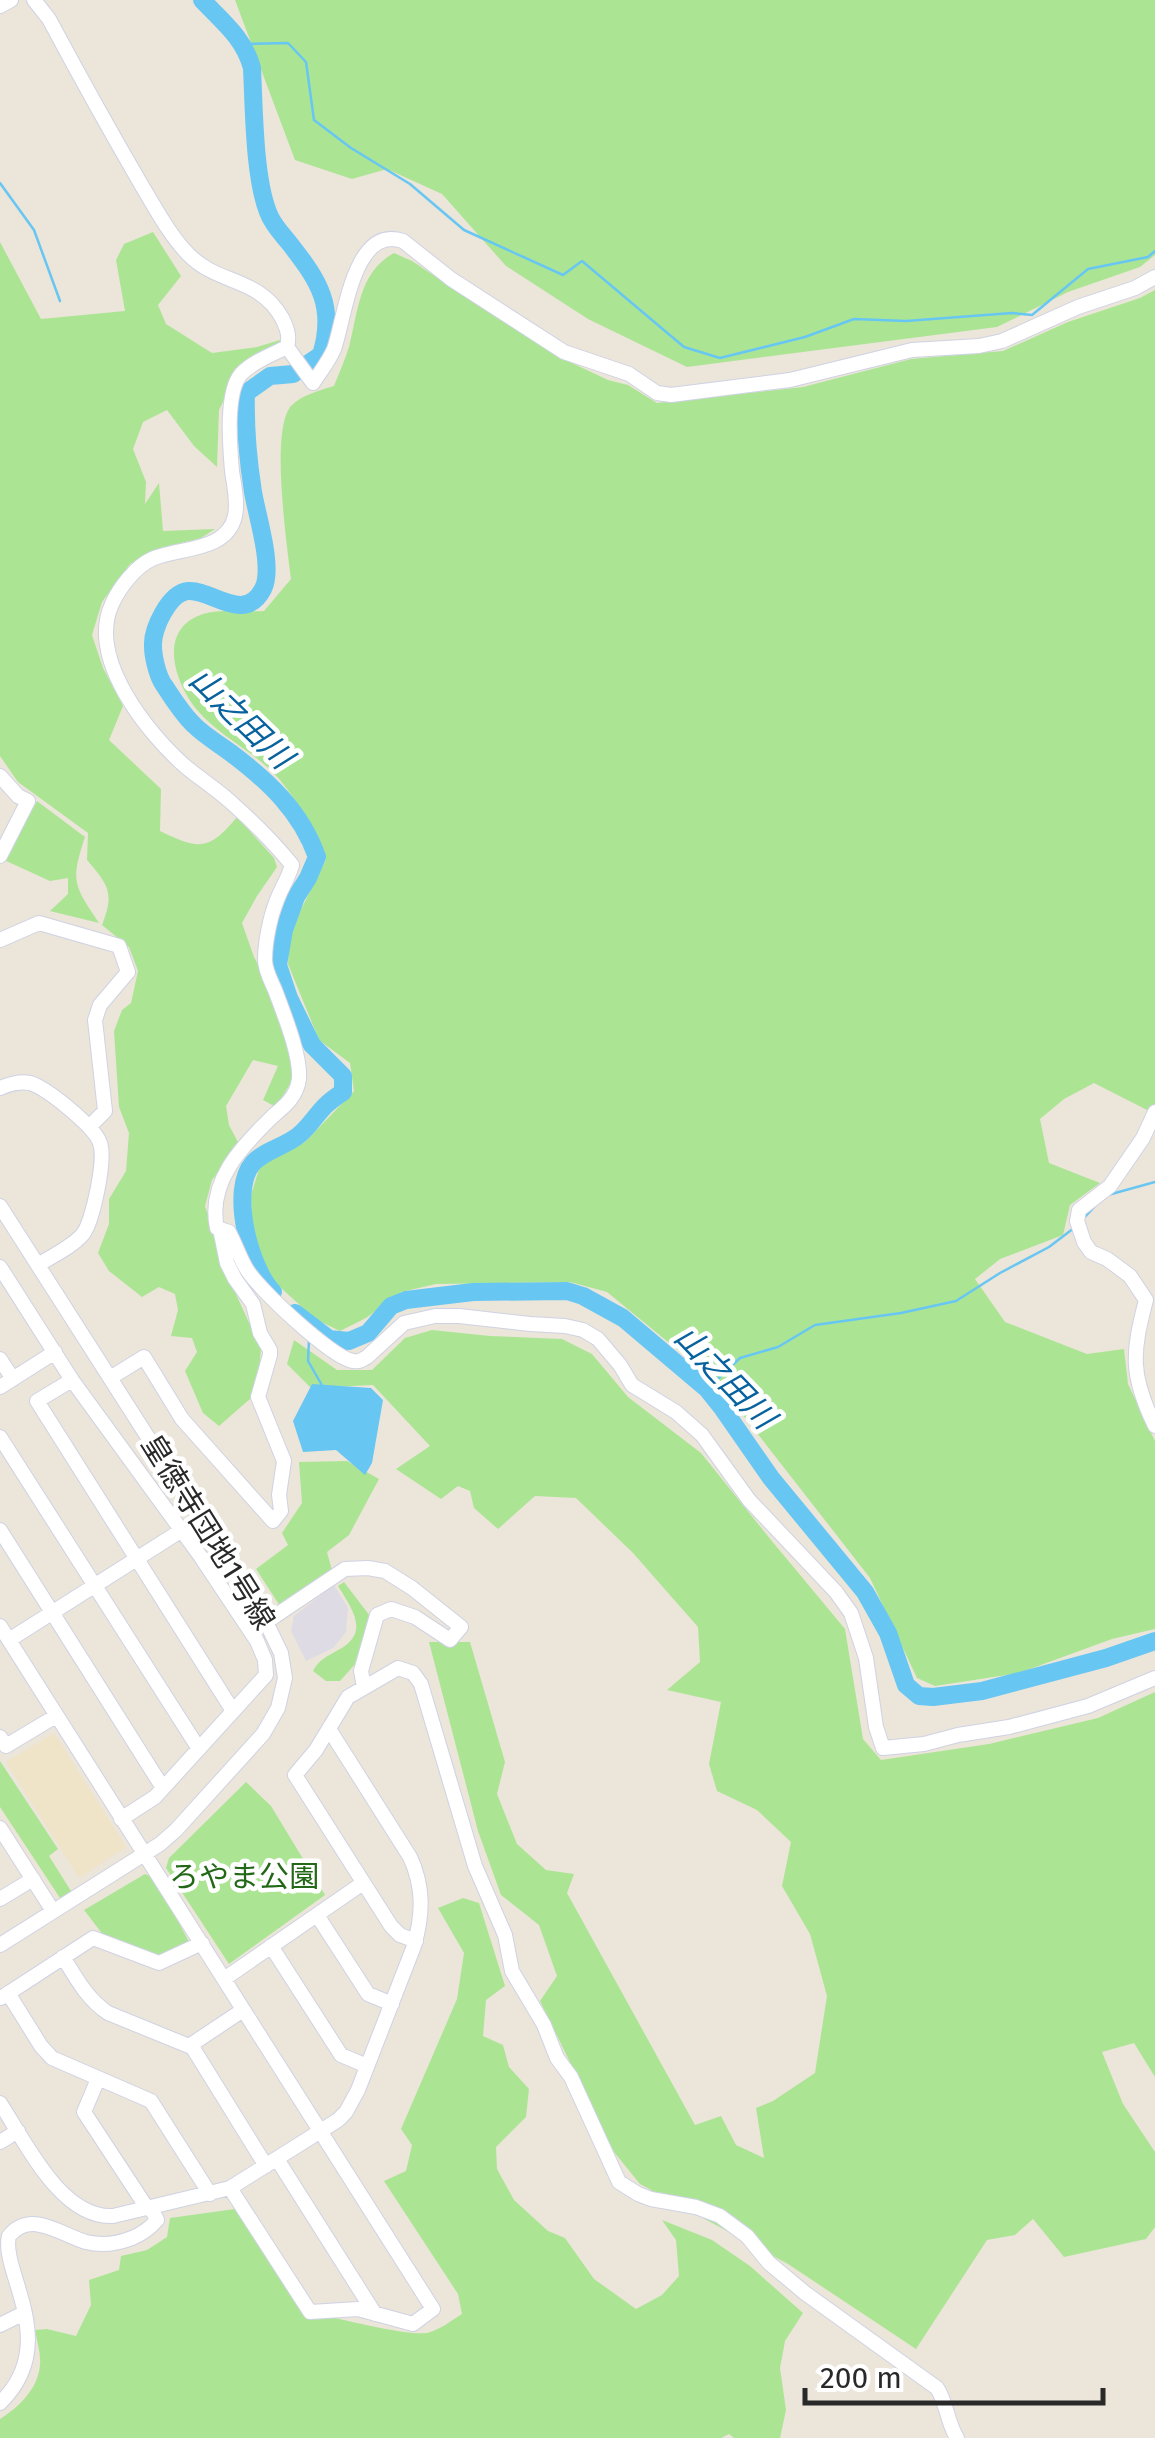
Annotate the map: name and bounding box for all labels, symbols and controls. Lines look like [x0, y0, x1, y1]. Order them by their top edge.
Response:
water label: 山之田川 [182, 660, 302, 778]
water label: 山之田川 [667, 1318, 785, 1438]
street label: 皇徳寺団地1号線 [134, 1428, 282, 1636]
park label: ろやま公園 [169, 1859, 319, 1895]
scale bar [805, 2343, 1102, 2405]
text: 200 m [820, 2360, 902, 2396]

